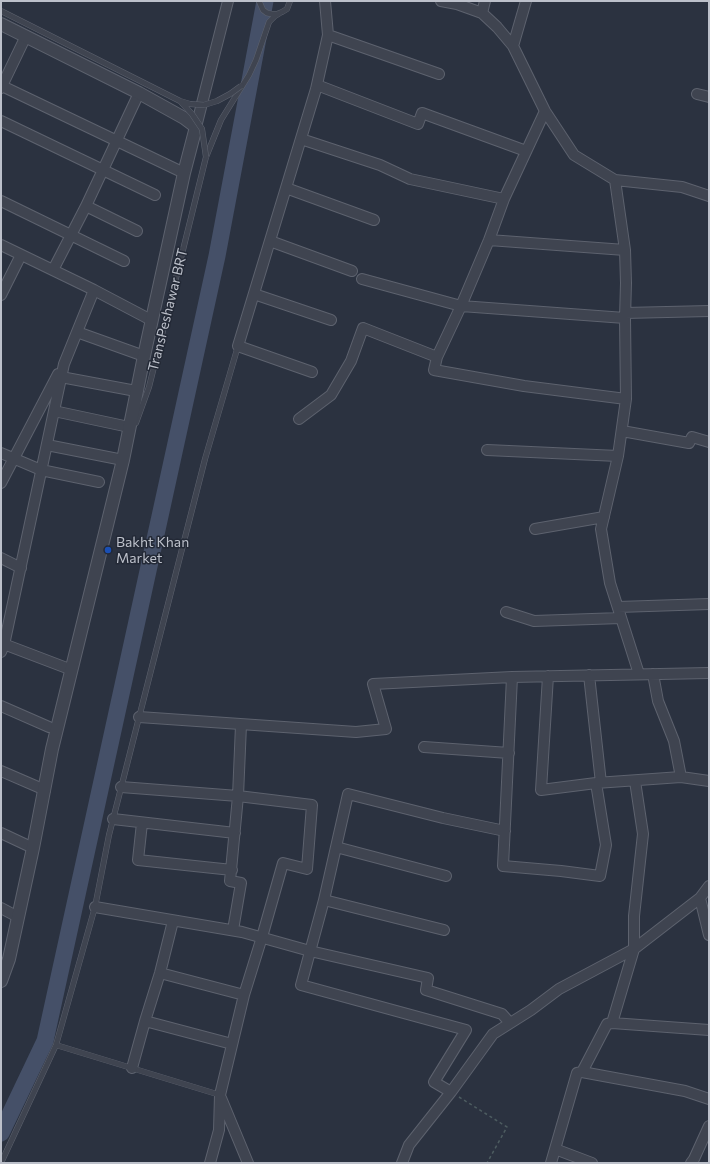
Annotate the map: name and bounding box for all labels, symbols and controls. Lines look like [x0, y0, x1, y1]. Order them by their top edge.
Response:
street label: TransPeshawar BRT [145, 247, 191, 373]
place label: Bakht Khan Market [116, 534, 189, 566]
marker: Bakht Khan Market [103, 545, 113, 555]

